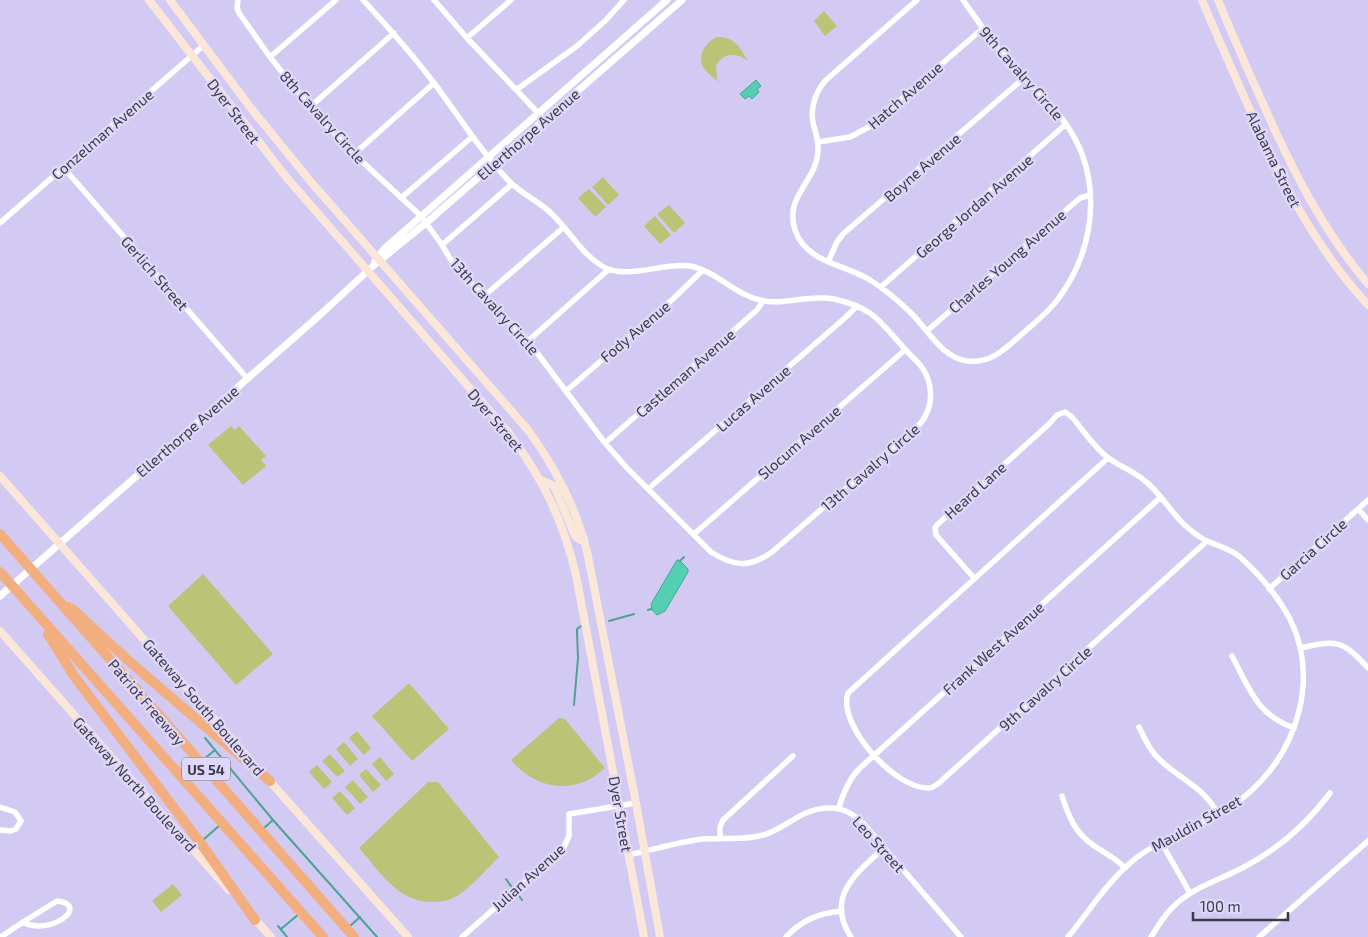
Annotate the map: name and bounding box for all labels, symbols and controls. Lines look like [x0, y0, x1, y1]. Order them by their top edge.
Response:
street label: 9th Cavalry Circle [976, 22, 1068, 124]
street label: Hatch Avenue [864, 58, 946, 132]
street label: 8th Cavalry Circle [276, 67, 370, 167]
street label: Dyer Street [204, 75, 264, 147]
street label: Ellerthorpe Avenue [473, 84, 583, 184]
street label: Conzelman Avenue [47, 85, 157, 183]
street label: Alabama Street [1243, 108, 1305, 210]
street label: Boyne Avenue [880, 129, 964, 205]
street label: George Jordan Avenue [912, 150, 1036, 262]
street label: Charles Young Avenue [945, 205, 1069, 317]
street label: Gerlich Street [118, 232, 192, 314]
street label: 13th Cavalry Circle [447, 254, 543, 358]
street label: Fody Avenue [596, 297, 674, 365]
street label: Castleman Avenue [632, 325, 738, 421]
street label: Lucas Avenue [712, 361, 794, 435]
street label: Ellerthorpe Avenue [132, 381, 242, 481]
street label: Dyer Street [464, 385, 528, 455]
street label: Slocum Avenue [754, 401, 844, 483]
street label: 13th Cavalry Circle [817, 419, 923, 515]
street label: Heard Lane [940, 458, 1010, 522]
street label: Garcia Circle [1276, 514, 1350, 584]
street label: Frank West Avenue [939, 598, 1047, 698]
street label: Gateway South Boulevard [140, 635, 268, 779]
street label: 9th Cavalry Circle [995, 642, 1095, 734]
street label: Patriot Freeway [105, 655, 189, 749]
street label: Gateway North Boulevard [70, 713, 200, 855]
road number: US 54 [182, 758, 230, 781]
street label: Dyer Street [605, 775, 637, 854]
street label: Mauldin Street [1148, 791, 1245, 855]
street label: Leo Street [849, 812, 909, 876]
street label: Julian Avenue [488, 840, 568, 914]
scale bar [1193, 890, 1288, 922]
text: 100 m [1200, 897, 1241, 915]

